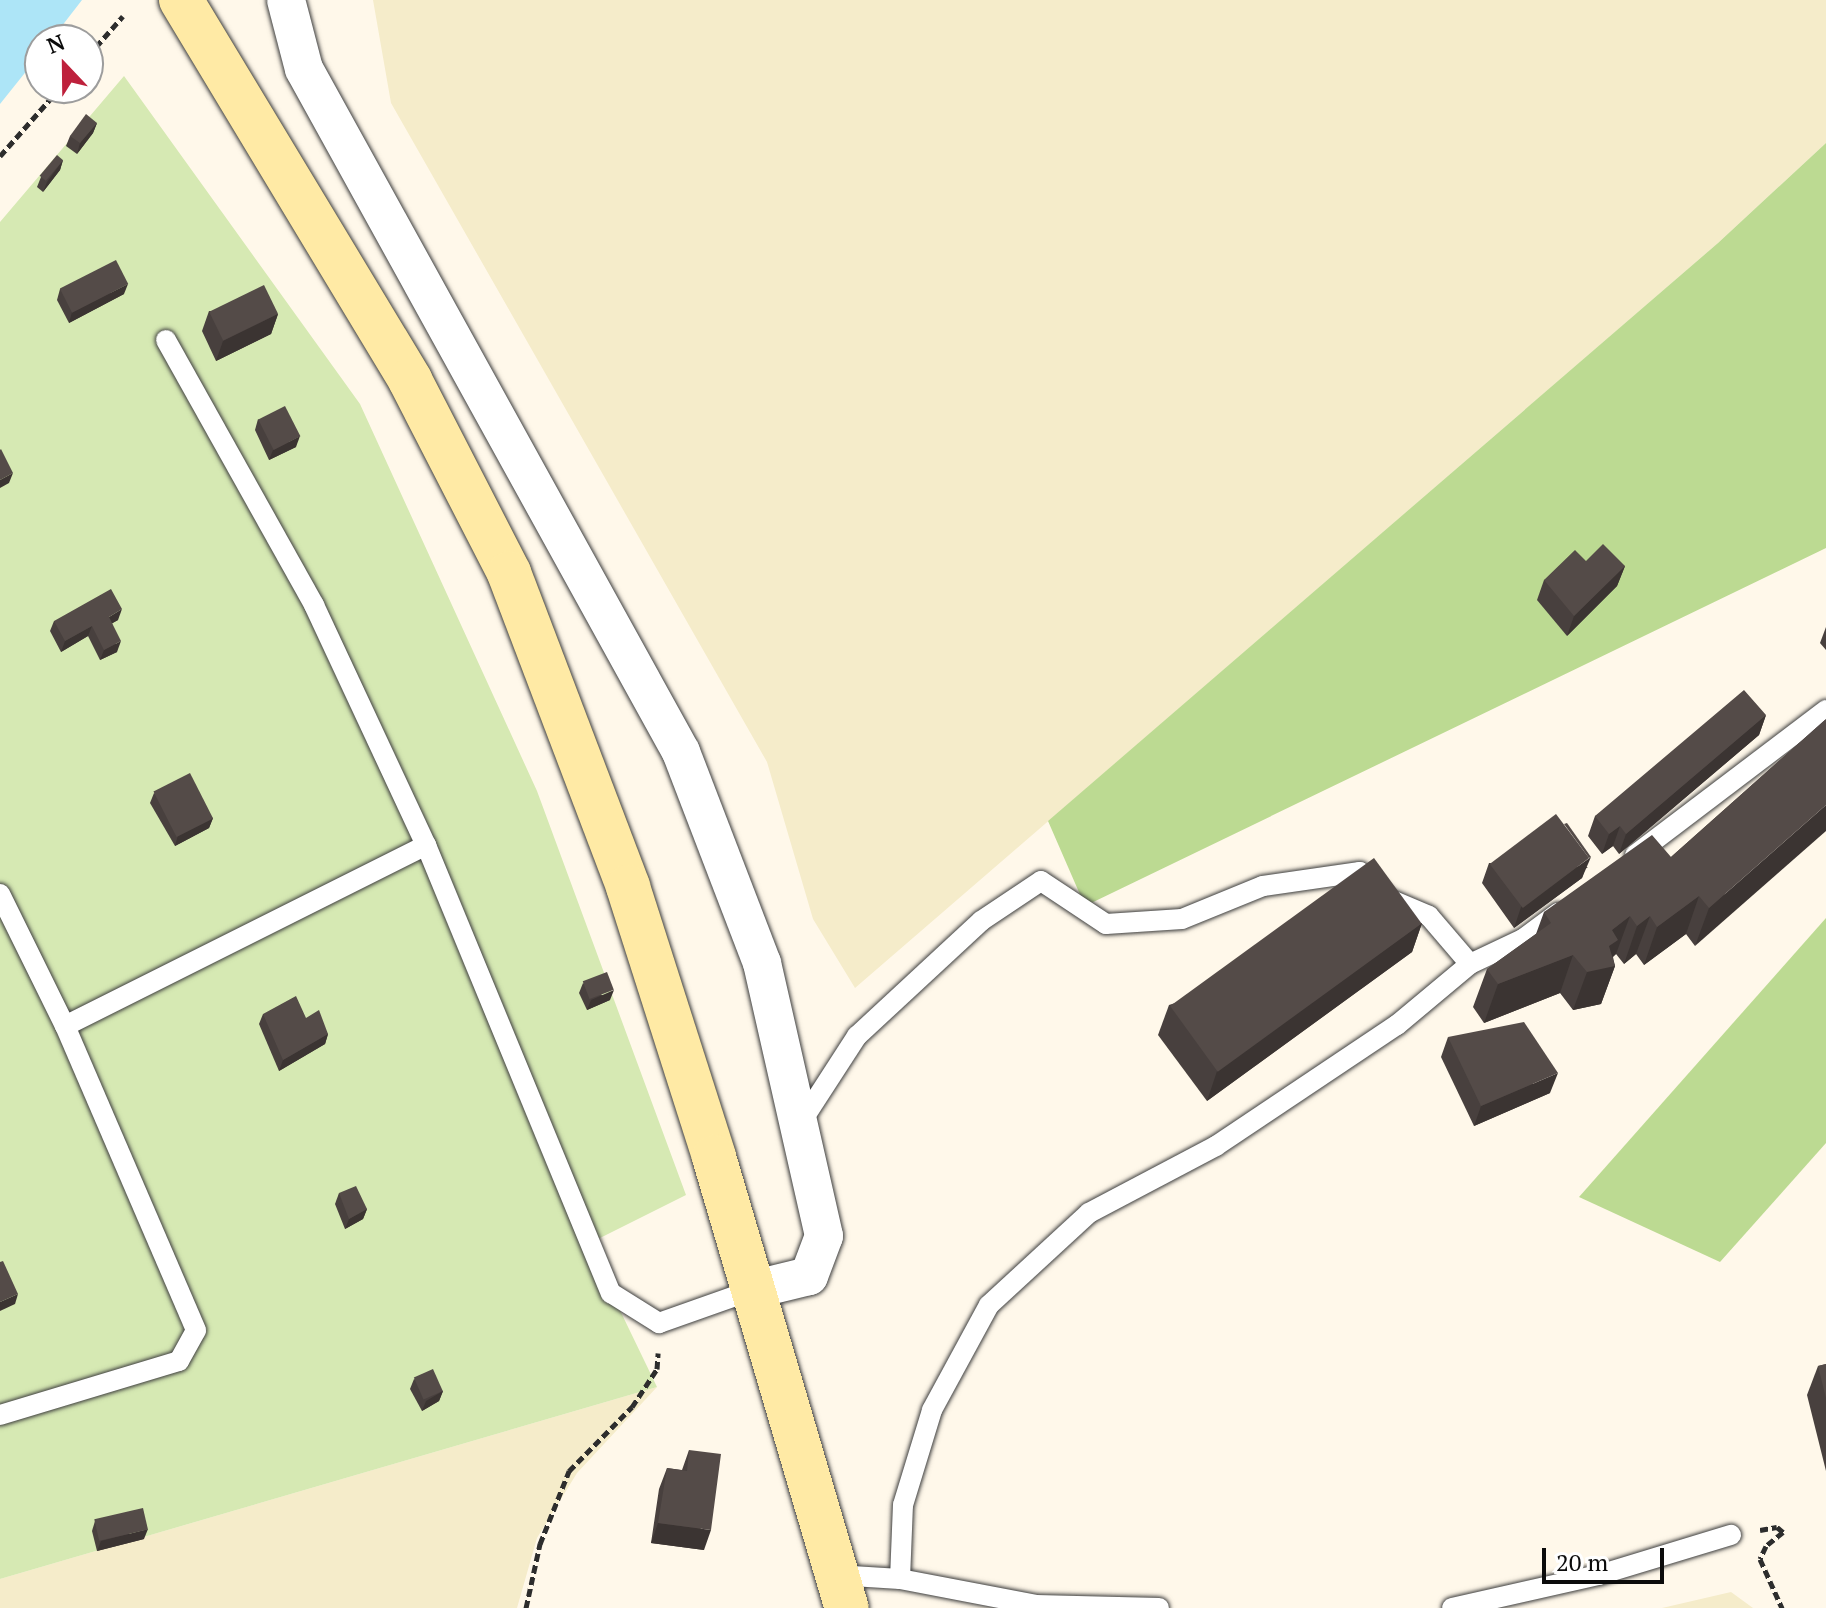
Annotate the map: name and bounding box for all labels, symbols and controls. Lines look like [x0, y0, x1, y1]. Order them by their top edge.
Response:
north arrow [24, 24, 104, 104]
text: N [42, 27, 69, 60]
scale bar [1546, 1532, 1668, 1582]
text: 20 m [1556, 1546, 1608, 1578]

